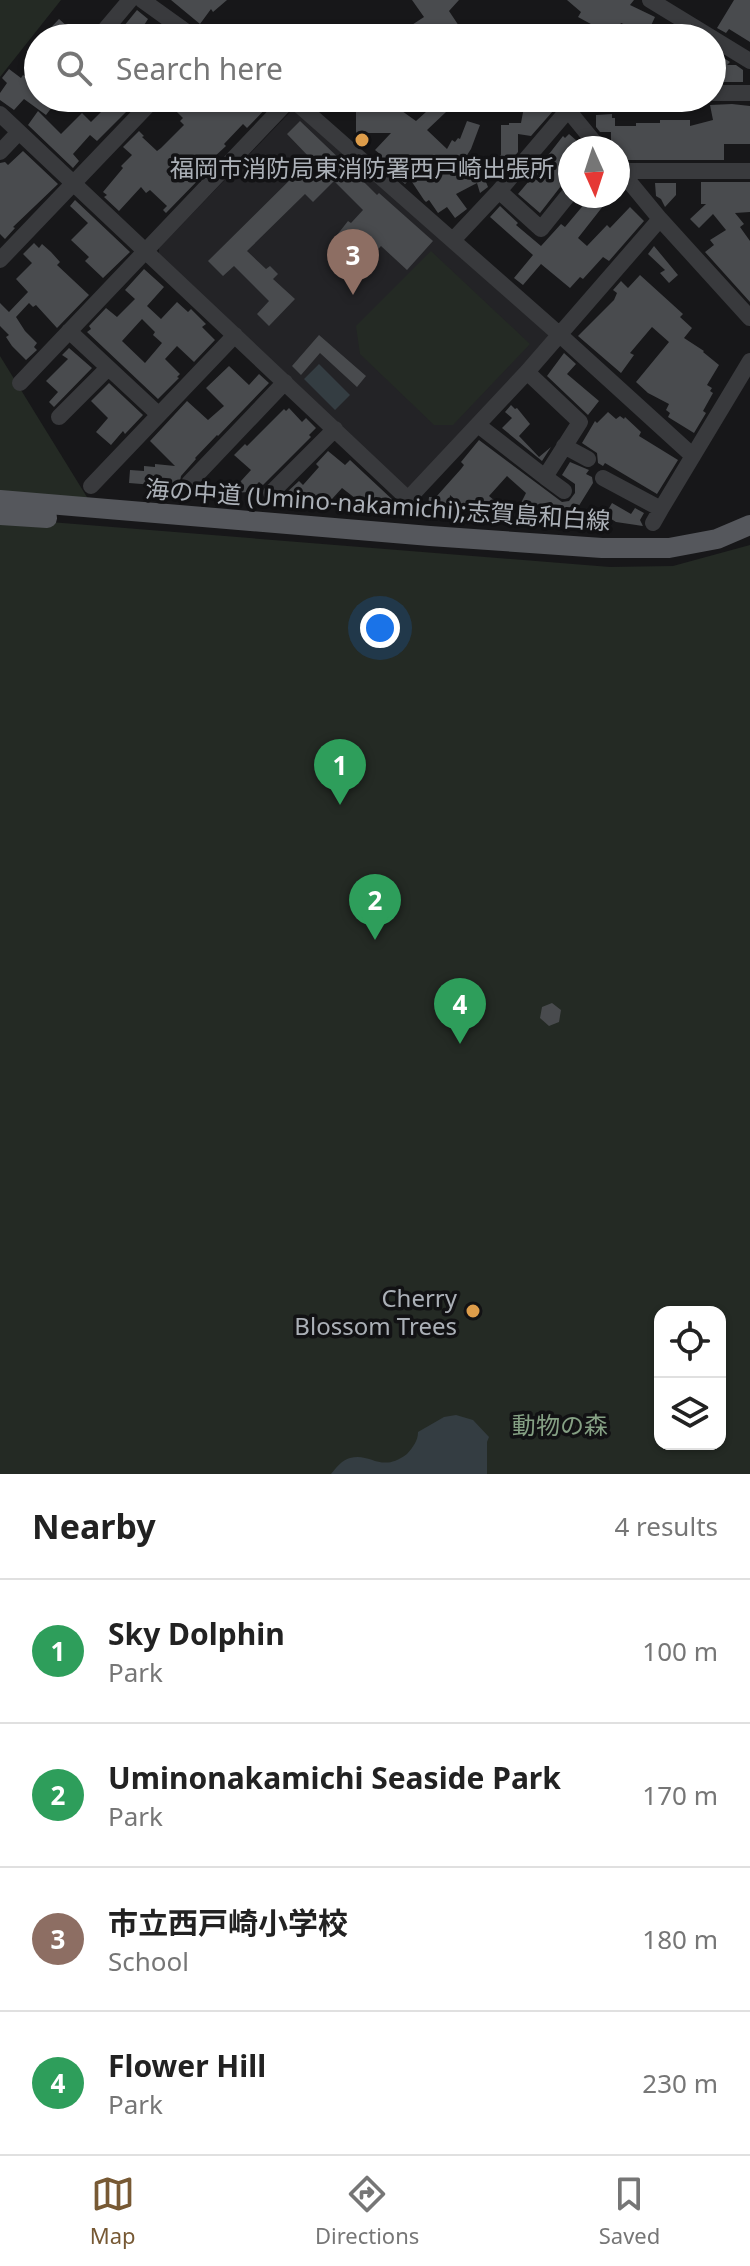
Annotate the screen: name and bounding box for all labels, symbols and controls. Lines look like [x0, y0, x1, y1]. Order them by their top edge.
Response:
search box [24, 24, 726, 112]
icon: search [52, 46, 96, 90]
text: Search here [116, 48, 283, 89]
marker: 福岡市消防局東消防署西戸崎出張所 [353, 131, 371, 149]
north arrow [558, 136, 630, 208]
place label: 福岡市消防局東消防署西戸崎出張所 [170, 151, 554, 184]
pin: 3 [327, 229, 379, 295]
street label: 海の中道 (Umino-nakamichi);志賀島和白線 [144, 471, 612, 537]
your location [360, 608, 400, 648]
pin: 1 [314, 739, 366, 805]
pin: 2 [349, 874, 401, 940]
pin: 4 [434, 978, 486, 1044]
place label: Cherry Blossom Trees [294, 1281, 458, 1342]
marker: Cherry Blossom Trees [464, 1302, 482, 1320]
map controls [654, 1306, 726, 1450]
button: locate [654, 1306, 726, 1378]
button: layers [654, 1378, 726, 1450]
park label: 動物の森 [512, 1408, 608, 1441]
text: Nearby [32, 1503, 156, 1549]
text: 4 results [614, 1508, 718, 1544]
text: Sky Dolphin [108, 1613, 285, 1654]
text: 1 [51, 1633, 65, 1669]
text: 100 m [642, 1633, 718, 1669]
text: Park [108, 1654, 163, 1690]
text: Uminonakamichi Seaside Park [108, 1757, 561, 1798]
text: 2 [51, 1777, 65, 1813]
text: 170 m [642, 1777, 718, 1813]
text: Park [108, 1798, 163, 1834]
text: 市立西戸崎小学校 [108, 1902, 348, 1943]
text: 3 [51, 1921, 65, 1957]
text: 180 m [642, 1921, 718, 1957]
text: School [108, 1943, 189, 1979]
text: Flower Hill [108, 2045, 266, 2086]
text: 4 [51, 2065, 65, 2101]
text: 230 m [642, 2065, 718, 2101]
text: Park [108, 2086, 163, 2122]
tab: Map [90, 2172, 136, 2250]
tab: Directions [315, 2172, 419, 2250]
tab: Saved [599, 2172, 660, 2250]

